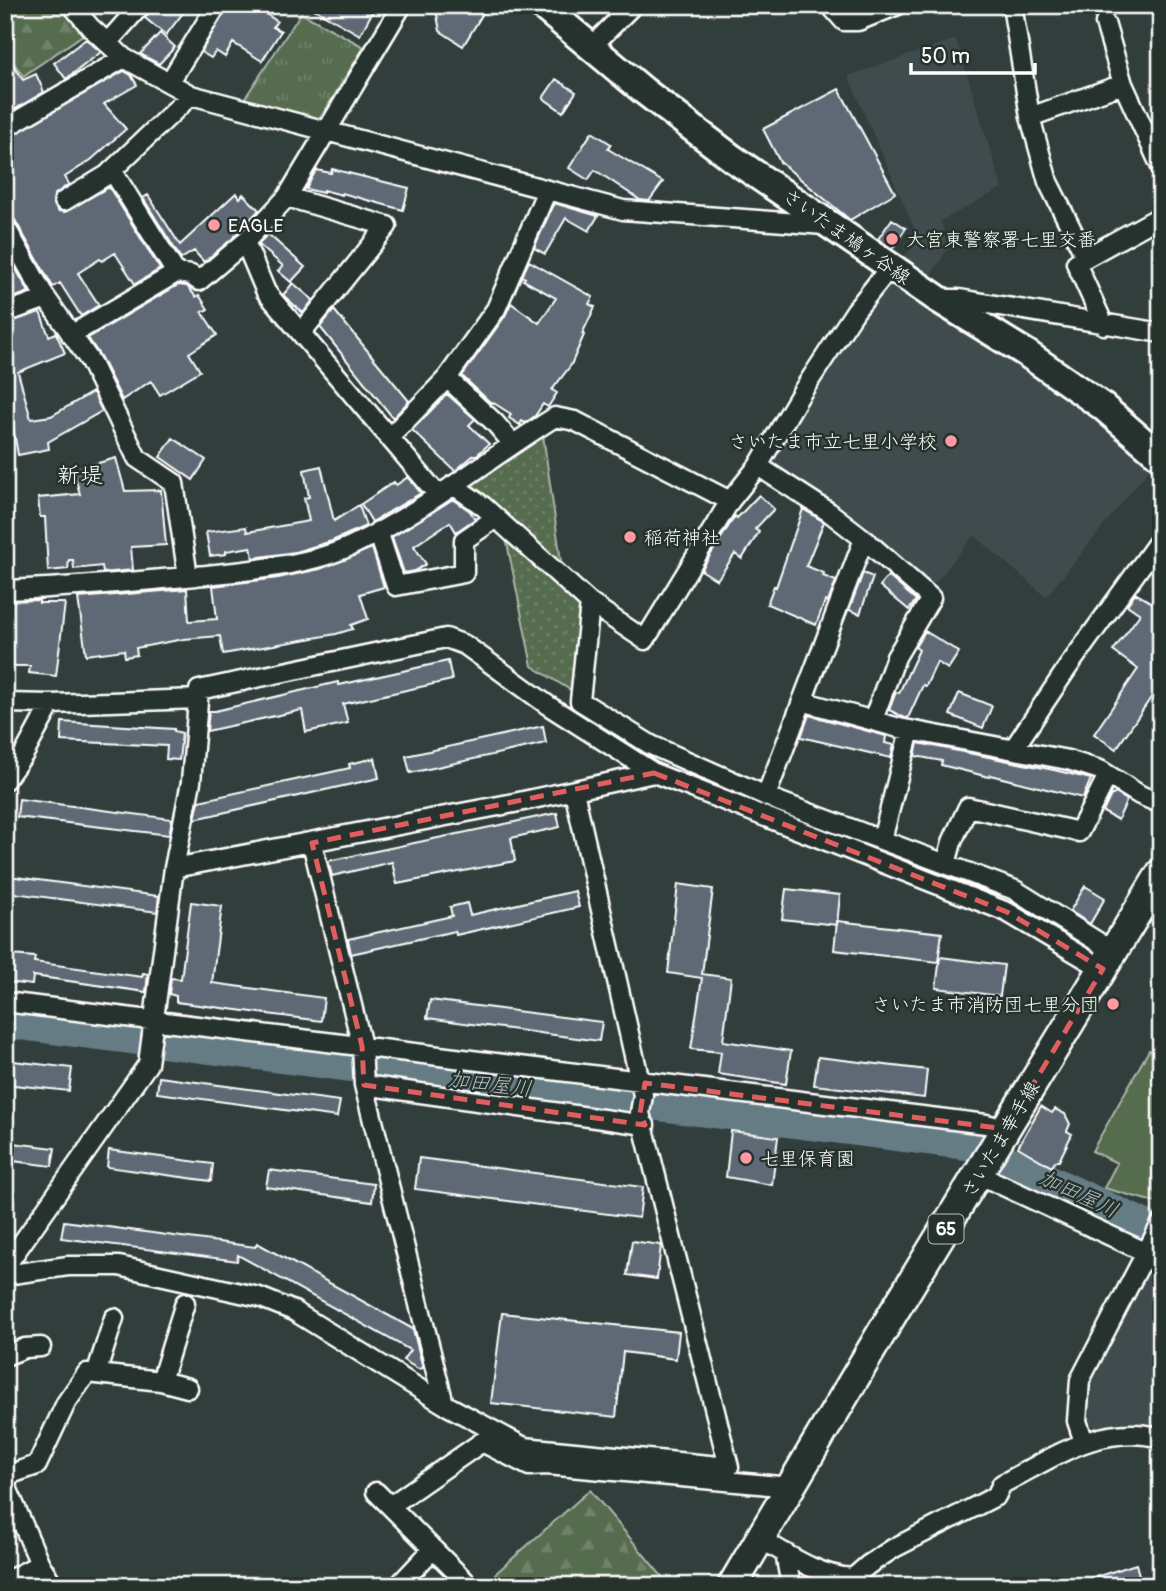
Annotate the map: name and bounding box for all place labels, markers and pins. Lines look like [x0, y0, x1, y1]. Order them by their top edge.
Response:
place label: EAGLE [228, 214, 284, 238]
marker: EAGLE [206, 217, 222, 233]
place label: 大宮東警察署七里交番 [906, 228, 1096, 252]
marker: 大宮東警察署七里交番 [884, 231, 900, 247]
place label: さいたま市立七里小学校 [729, 430, 937, 454]
marker: さいたま市立七里小学校 [943, 433, 959, 449]
place label: 稲荷神社 [644, 526, 720, 550]
marker: 稲荷神社 [622, 529, 638, 545]
place label: さいたま市消防団七里分団 [872, 993, 1099, 1017]
marker: さいたま市消防団七里分団 [1105, 996, 1121, 1012]
place label: 七里保育園 [760, 1147, 855, 1171]
marker: 七里保育園 [738, 1150, 754, 1166]

